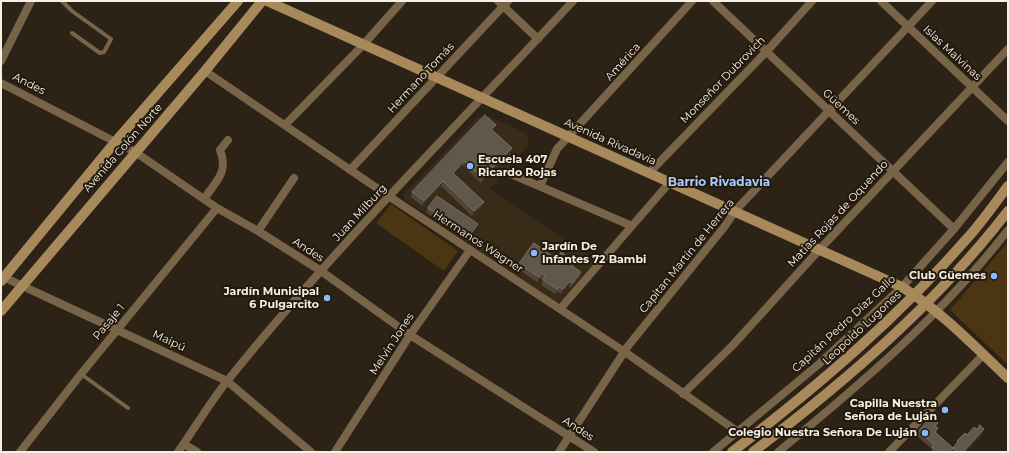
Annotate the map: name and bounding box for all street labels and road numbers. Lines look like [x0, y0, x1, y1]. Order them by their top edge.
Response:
street label: Islas Malvinas [920, 23, 984, 83]
street label: Monseñor Dubrovich [678, 34, 768, 126]
street label: Hermano Tomás [385, 40, 457, 116]
street label: América [603, 40, 643, 84]
street label: Andes [11, 70, 47, 98]
street label: Güemes [820, 86, 862, 128]
street label: Avenida Colón Norte [81, 101, 165, 195]
street label: Avenida Rivadavia [562, 116, 658, 168]
street label: Matias Rojas de Oquendo [785, 158, 891, 270]
street label: Juan Milburg [330, 182, 390, 244]
street label: Capitan Martín de Herrera [637, 196, 737, 316]
street label: Hermanos Wagner [430, 208, 526, 276]
street label: Andes [290, 235, 326, 265]
street label: Capitán Pedro Díaz Gallo [790, 273, 898, 375]
street label: Leopoldo Lugones [820, 288, 904, 368]
street label: Pasaje 1 [90, 301, 128, 343]
street label: Melvin Jones [367, 311, 417, 377]
street label: Maipú [150, 328, 188, 354]
street label: Andes [560, 414, 596, 444]

